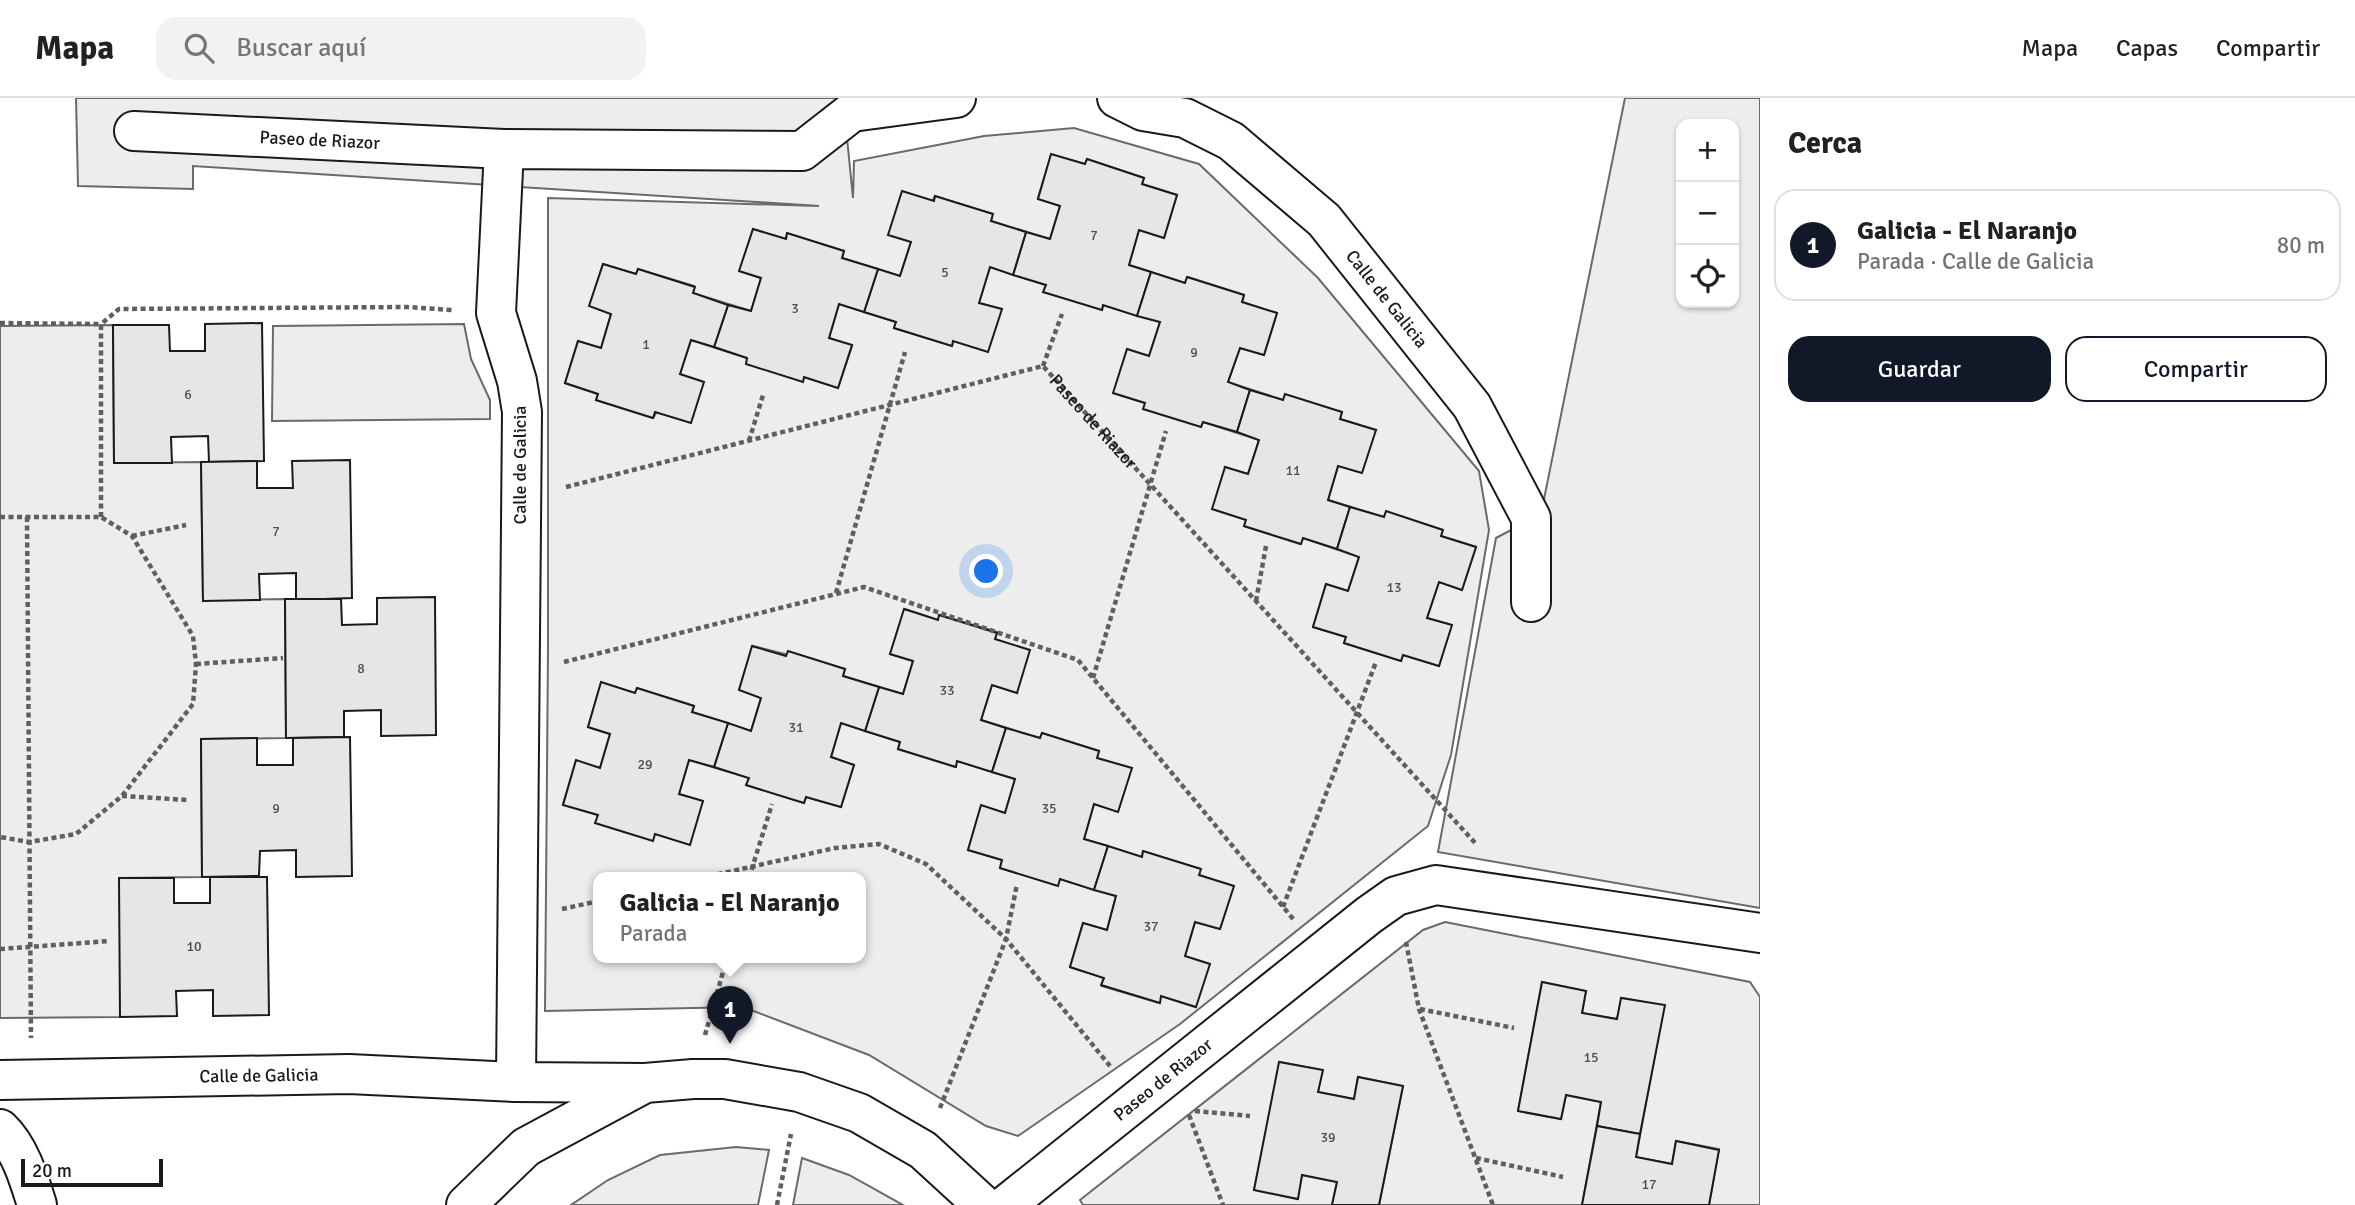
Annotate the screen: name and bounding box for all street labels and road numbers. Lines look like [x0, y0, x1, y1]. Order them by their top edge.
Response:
street label: Paseo de Riazor [259, 126, 381, 154]
street label: Calle de Galicia [1341, 245, 1433, 352]
street label: Paseo de Riazor [1045, 370, 1142, 474]
street label: Calle de Galicia [509, 406, 531, 525]
street label: Paseo de Riazor [1109, 1033, 1217, 1126]
street label: Calle de Galicia [199, 1064, 319, 1088]

